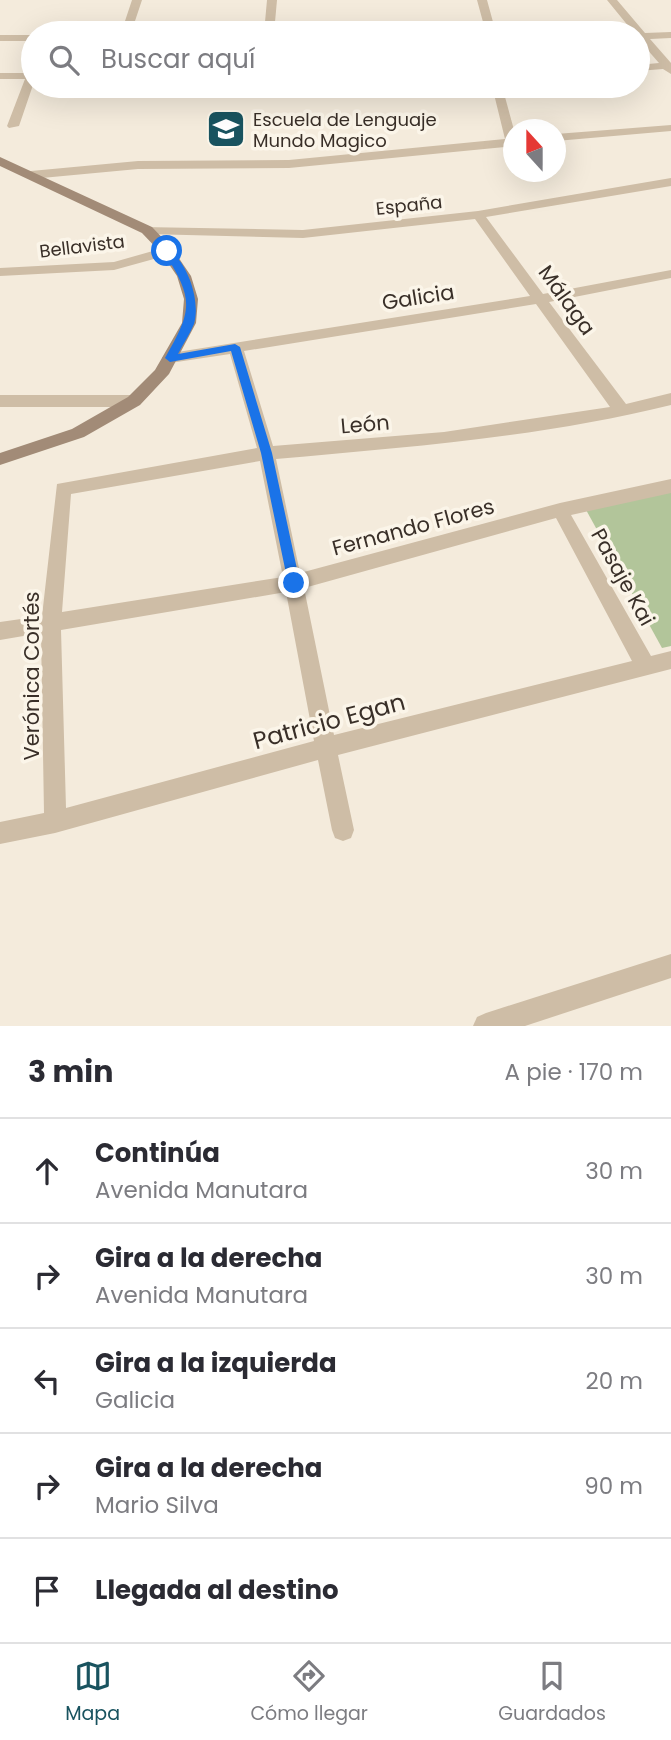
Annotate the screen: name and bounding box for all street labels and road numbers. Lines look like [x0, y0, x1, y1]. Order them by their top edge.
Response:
street label: España [375, 189, 443, 221]
street label: Bellavista [38, 228, 126, 264]
street label: Málaga [532, 259, 602, 341]
street label: Galicia [380, 277, 456, 317]
street label: León [339, 407, 391, 441]
street label: Fernando Flores [329, 491, 497, 563]
street label: Pasaje Kai [584, 523, 662, 631]
street label: Verónica Cortés [17, 592, 46, 760]
street label: Patricio Egan [249, 685, 409, 757]

